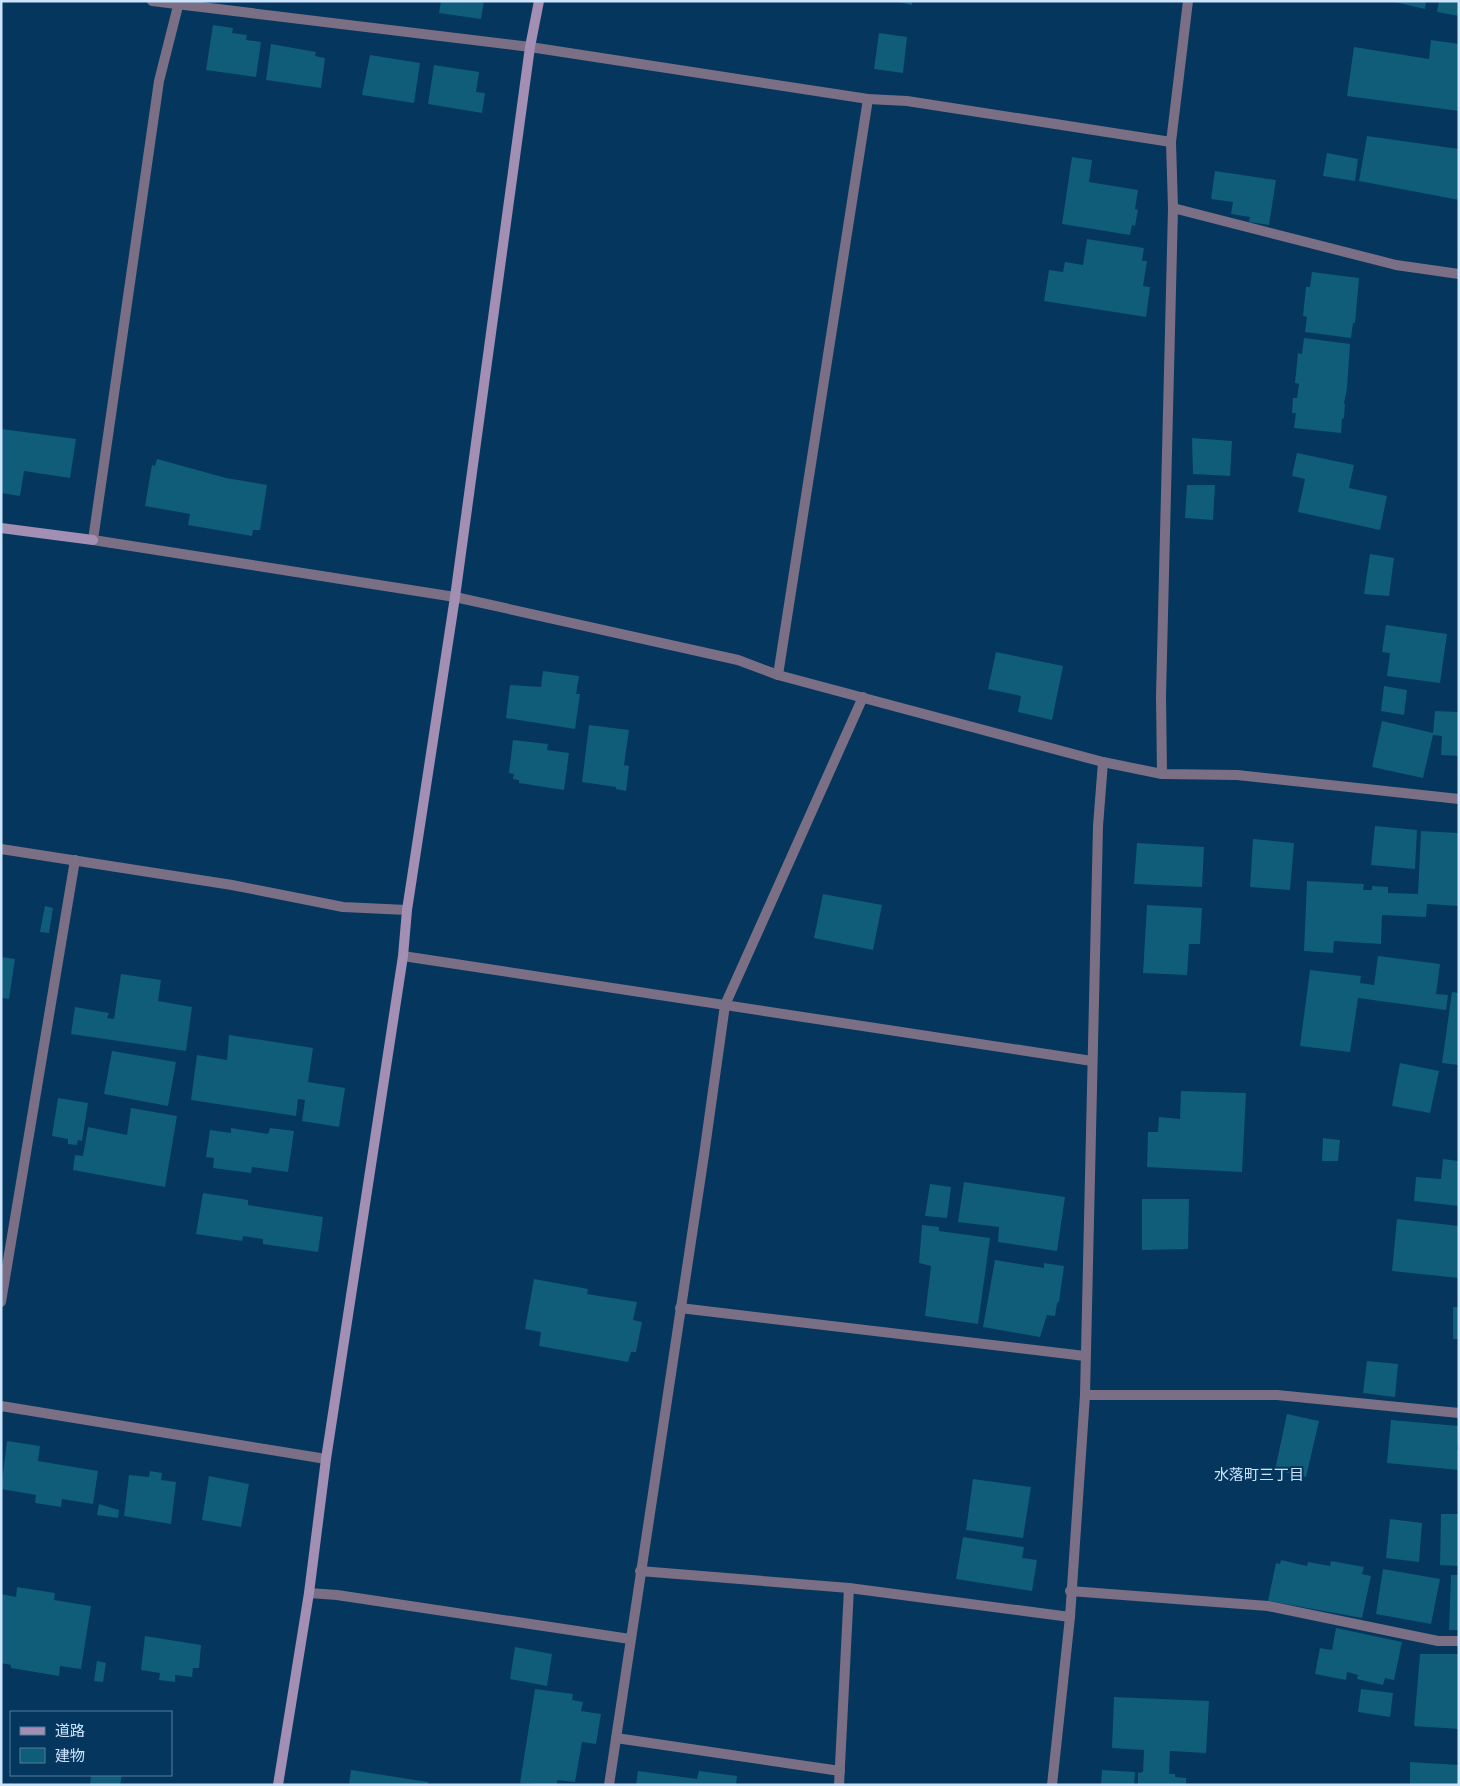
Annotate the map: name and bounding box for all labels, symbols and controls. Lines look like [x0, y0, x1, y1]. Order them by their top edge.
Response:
district label: 水落町三丁目 [1214, 1466, 1304, 1483]
legend [10, 1711, 172, 1776]
text: 道路 [55, 1722, 85, 1739]
text: 建物 [55, 1747, 85, 1764]

